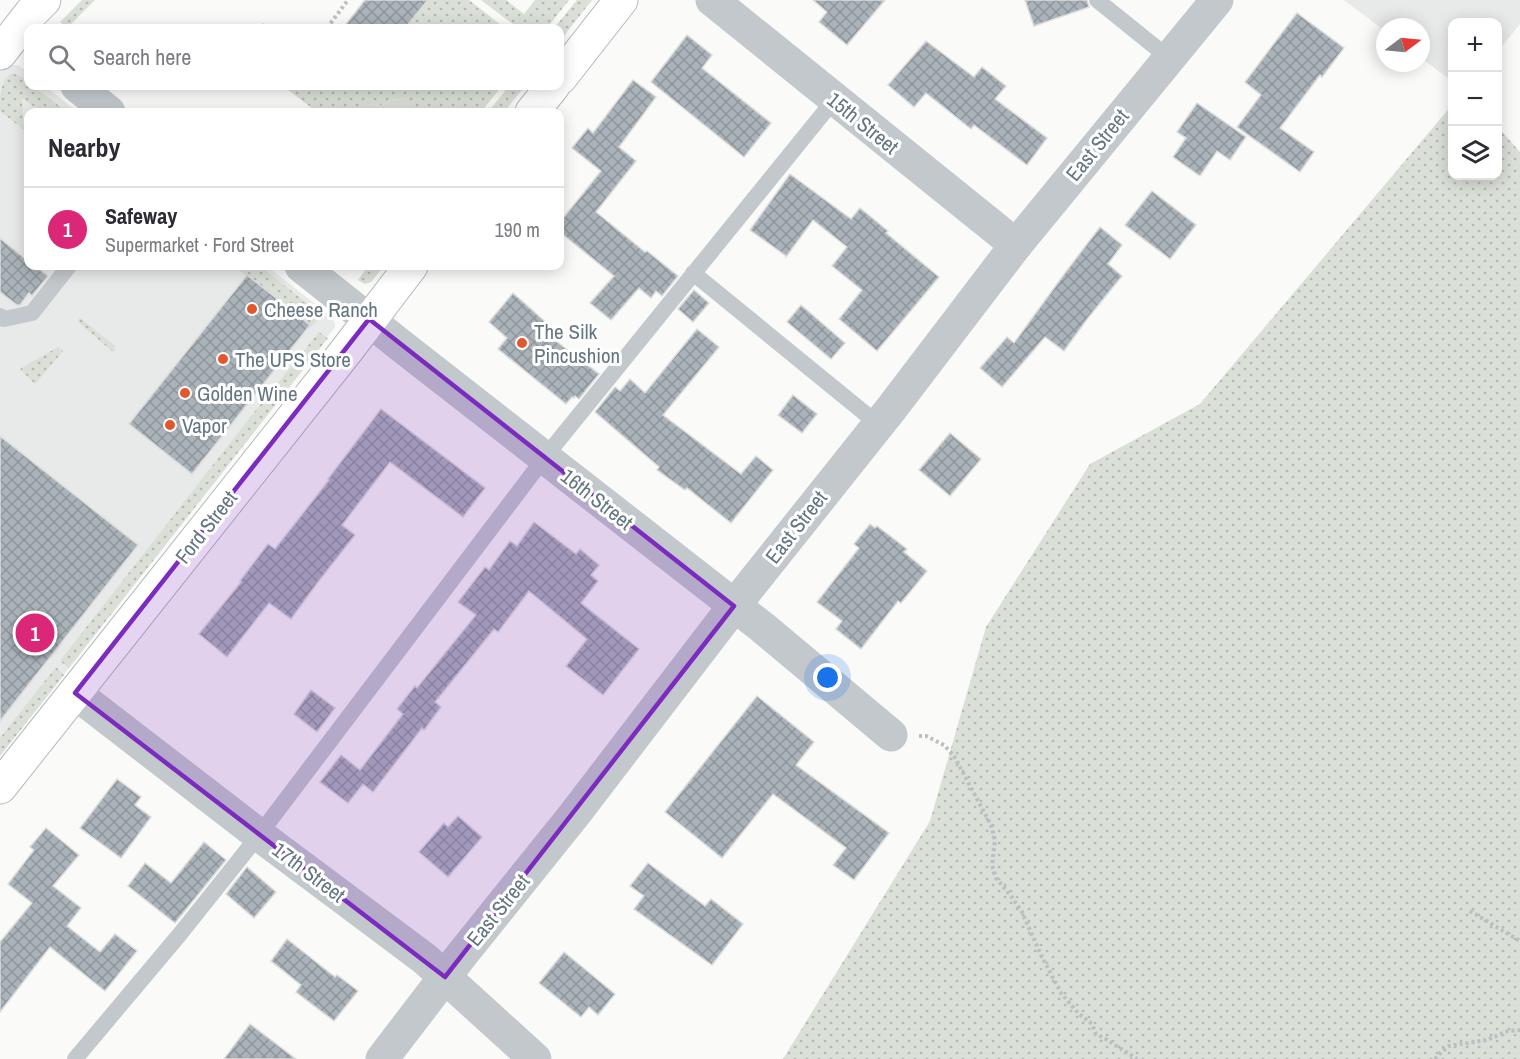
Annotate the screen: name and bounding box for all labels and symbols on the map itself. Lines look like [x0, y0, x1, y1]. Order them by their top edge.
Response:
north arrow [1376, 18, 1430, 72]
street label: 15th Street [821, 85, 905, 161]
street label: East Street [1059, 103, 1135, 187]
place label: Cheese Ranch [264, 295, 378, 324]
marker: Cheese Ranch [245, 302, 259, 316]
place label: The Silk Pincushion [534, 317, 620, 370]
marker: The Silk Pincushion [515, 336, 529, 350]
place label: The UPS Store [235, 345, 351, 374]
marker: The UPS Store [216, 352, 230, 366]
place label: Golden Wine [197, 379, 298, 408]
marker: Golden Wine [178, 386, 192, 400]
place label: Vapor [182, 411, 227, 440]
marker: Vapor [163, 418, 177, 432]
street label: 16th Street [555, 462, 639, 536]
street label: Ford Street [168, 484, 244, 570]
street label: East Street [758, 484, 834, 569]
pin: 1 [15, 610, 54, 656]
your location [813, 663, 842, 692]
street label: 17th Street [267, 835, 352, 909]
street label: East Street [460, 868, 536, 952]

